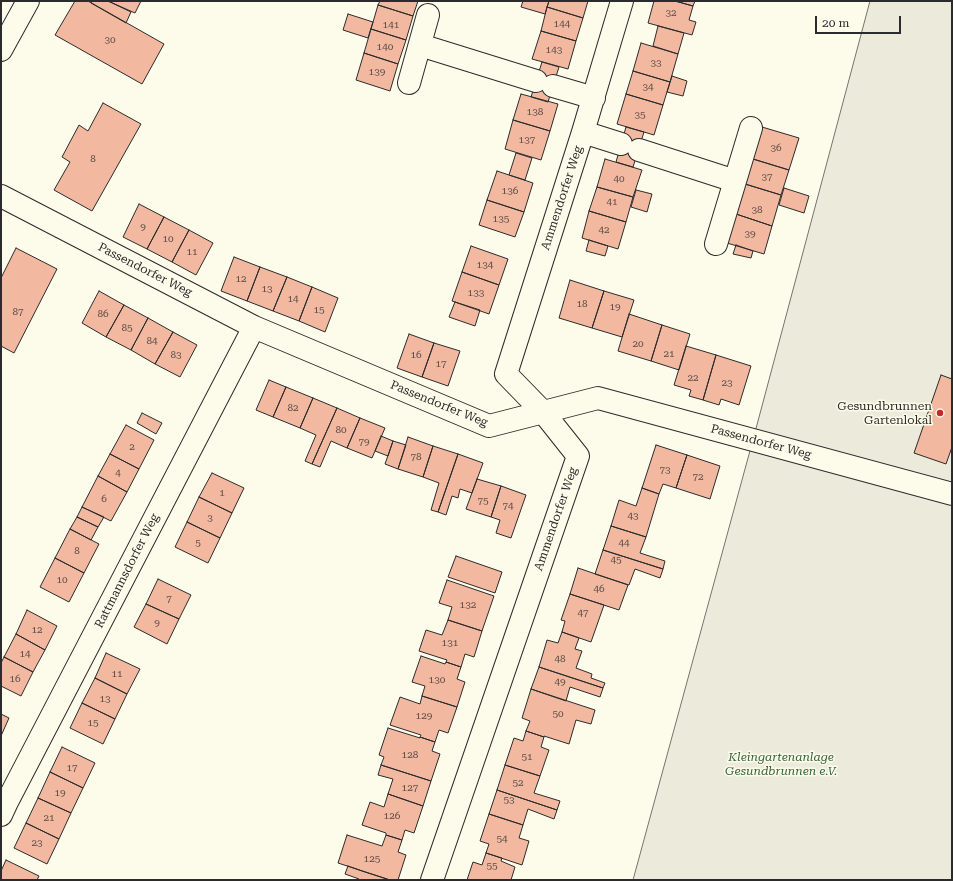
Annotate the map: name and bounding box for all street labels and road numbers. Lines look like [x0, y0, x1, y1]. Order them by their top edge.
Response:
street label: Ammendorfer Weg [538, 144, 586, 252]
street label: Passendorfer Weg [96, 240, 194, 300]
street label: Passendorfer Weg [388, 378, 490, 430]
street label: Passendorfer Weg [709, 422, 813, 462]
street label: Ammendorfer Weg [531, 465, 581, 573]
street label: Rattmannsdorfer Weg [92, 511, 162, 631]

